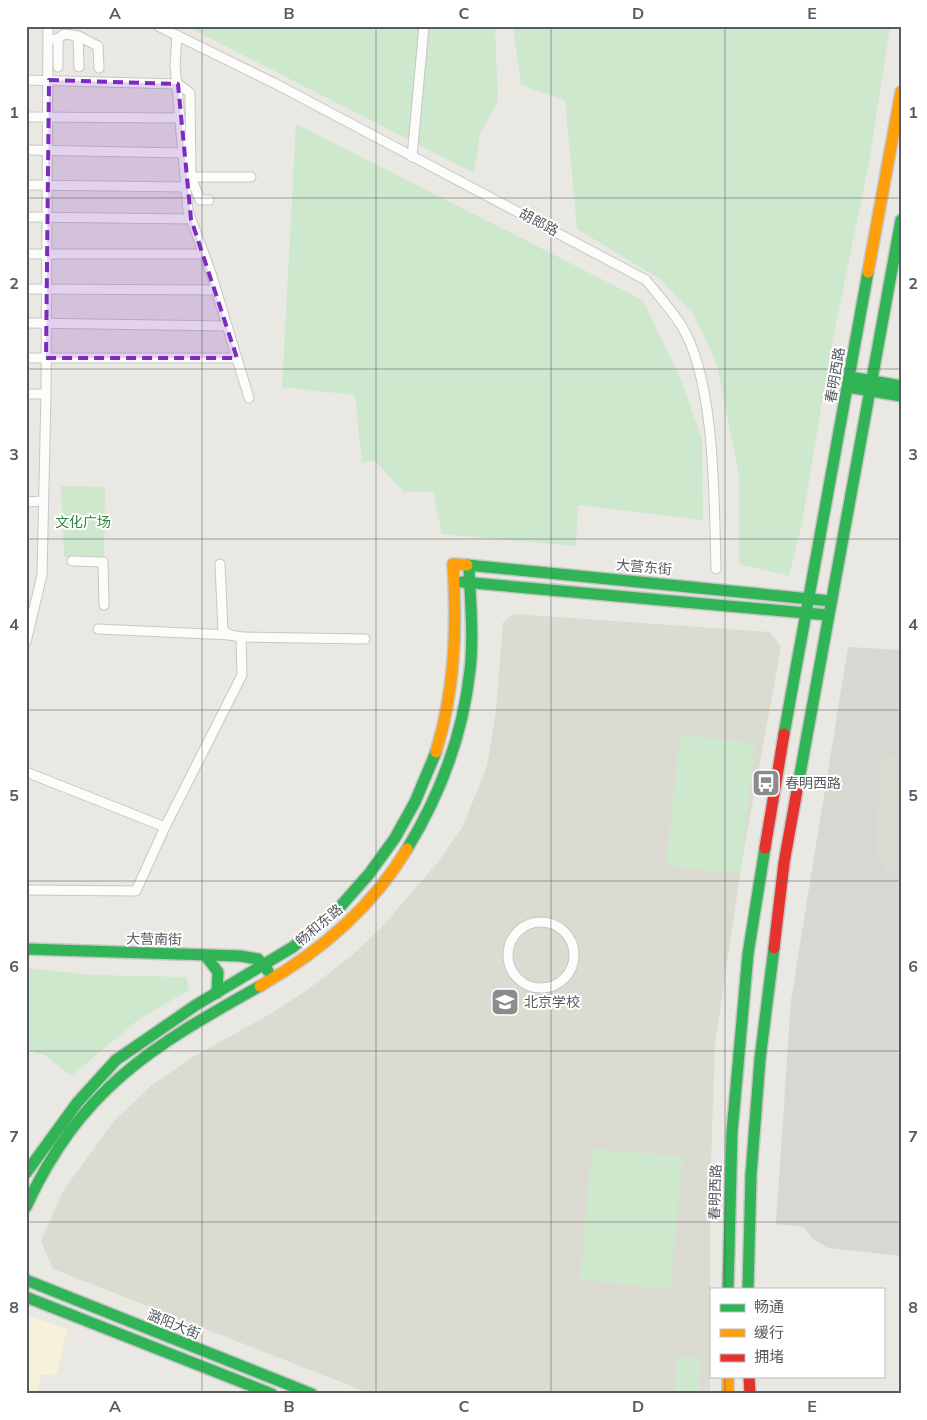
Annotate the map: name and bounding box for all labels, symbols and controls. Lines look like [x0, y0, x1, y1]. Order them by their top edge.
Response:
text: A [109, 3, 121, 23]
text: B [283, 3, 295, 23]
text: C [459, 3, 470, 23]
text: D [632, 3, 644, 23]
text: E [807, 3, 817, 23]
text: 1 [9, 102, 19, 122]
text: 1 [908, 102, 918, 122]
street label: 胡郎路 [516, 204, 562, 240]
text: 2 [9, 273, 19, 293]
text: 2 [908, 273, 918, 293]
street label: 春明西路 [821, 346, 849, 404]
text: 3 [9, 444, 19, 464]
text: 3 [908, 444, 918, 464]
park label: 文化广场 [55, 513, 111, 531]
street label: 大营东街 [615, 556, 673, 578]
text: 4 [9, 614, 19, 634]
text: 4 [908, 614, 918, 634]
bus stop icon: 春明西路 [751, 768, 781, 798]
place label: 春明西路 [785, 774, 841, 792]
text: 5 [9, 785, 19, 805]
text: 5 [908, 785, 918, 805]
street label: 畅和东路 [292, 900, 346, 950]
street label: 大营南街 [126, 930, 182, 948]
text: 6 [9, 956, 19, 976]
text: 6 [908, 956, 918, 976]
school or university icon: 北京学校 [490, 987, 520, 1017]
place label: 北京学校 [524, 993, 580, 1011]
text: 7 [9, 1126, 19, 1146]
text: 7 [908, 1126, 918, 1146]
street label: 春明西路 [705, 1164, 725, 1220]
legend [710, 1288, 884, 1378]
text: 8 [9, 1297, 19, 1317]
text: 畅通 [754, 1297, 784, 1316]
text: 8 [908, 1297, 918, 1317]
street label: 潞阳大街 [145, 1305, 203, 1343]
text: 缓行 [754, 1323, 784, 1342]
text: 拥堵 [754, 1347, 784, 1366]
text: A [109, 1396, 121, 1416]
text: B [283, 1396, 295, 1416]
text: C [459, 1396, 470, 1416]
text: D [632, 1396, 644, 1416]
text: E [807, 1396, 817, 1416]

